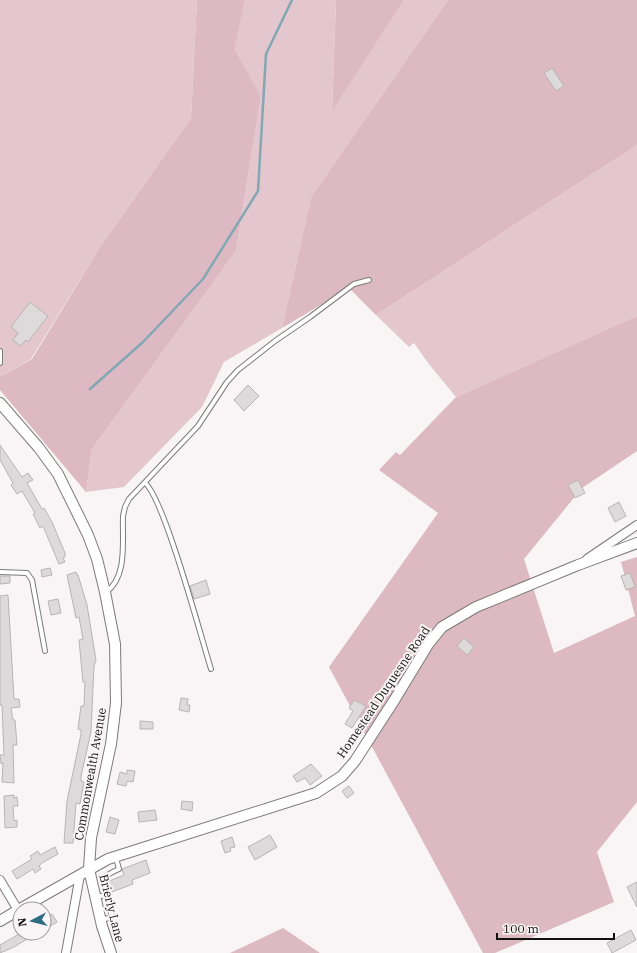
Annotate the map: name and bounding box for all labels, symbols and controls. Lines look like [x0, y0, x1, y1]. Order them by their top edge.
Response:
street label: Homestead Duquesne Road [333, 623, 433, 761]
street label: Commonwealth Avenue [71, 707, 109, 841]
street label: Brierly Lane [96, 872, 128, 944]
north arrow [12, 901, 52, 941]
scale bar [497, 915, 614, 941]
text: N [15, 917, 30, 927]
text: 100 m [503, 921, 539, 936]

